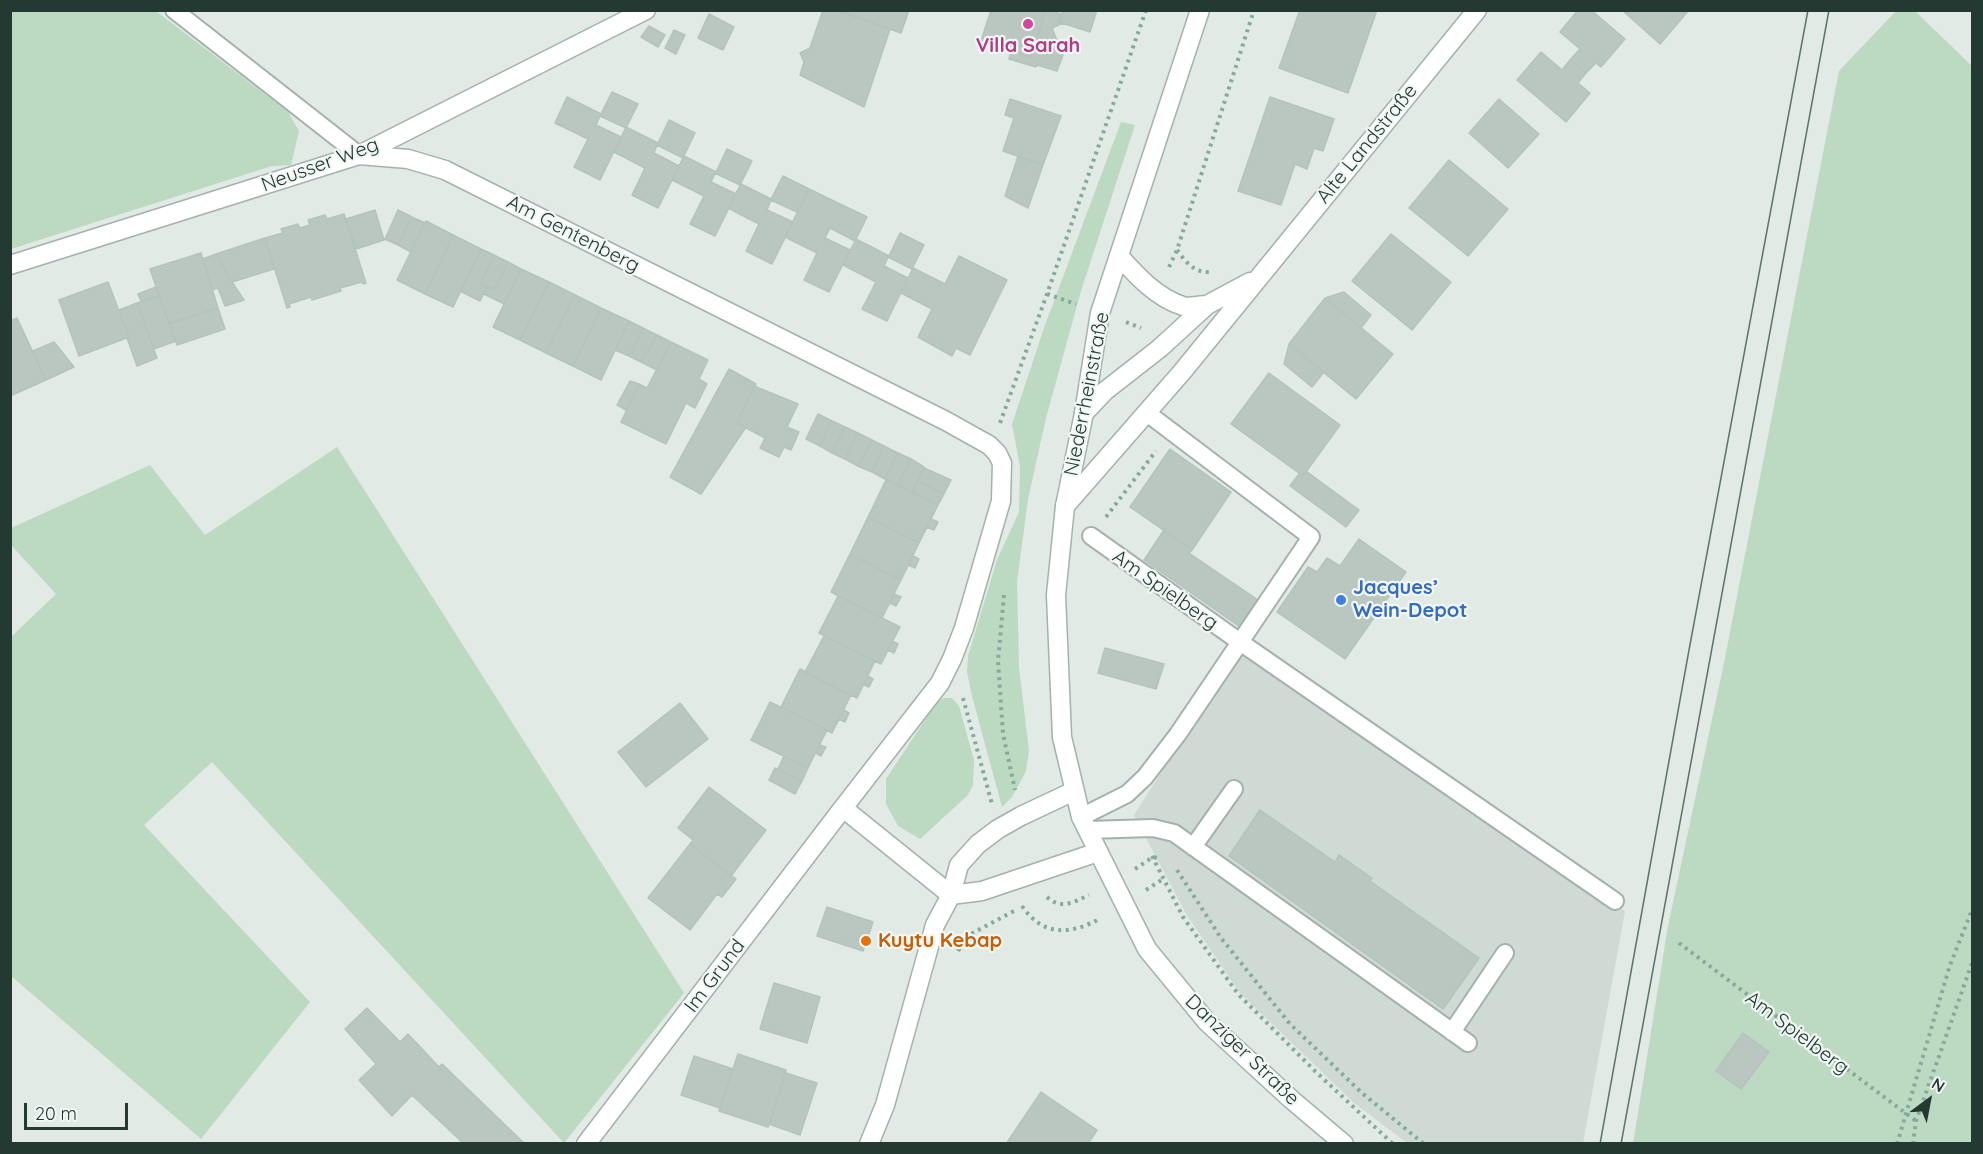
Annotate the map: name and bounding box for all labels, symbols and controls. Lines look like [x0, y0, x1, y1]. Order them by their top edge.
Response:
marker: Villa Sarah [1021, 17, 1035, 31]
place label: Villa Sarah [976, 34, 1080, 58]
street label: Alte Landstraße [1312, 80, 1422, 208]
street label: Neusser Weg [258, 133, 382, 197]
street label: Am Gentenberg [502, 190, 644, 278]
street label: Niederrheinstraße [1059, 310, 1115, 478]
street label: Am Spielberg [1108, 545, 1222, 635]
place label: Jacques’ Wein-Depot [1353, 576, 1467, 623]
marker: Jacques’ Wein-Depot [1334, 593, 1348, 607]
place label: Kuytu Kebap [878, 929, 1002, 953]
marker: Kuytu Kebap [859, 934, 873, 948]
street label: Im Grund [680, 935, 750, 1017]
street label: Am Spielberg [1740, 986, 1854, 1080]
street label: Danziger Straße [1180, 989, 1304, 1111]
north arrow [1899, 1070, 1959, 1130]
text: N [1928, 1073, 1949, 1096]
scale bar [27, 1091, 130, 1129]
text: 20 m [35, 1102, 77, 1125]

